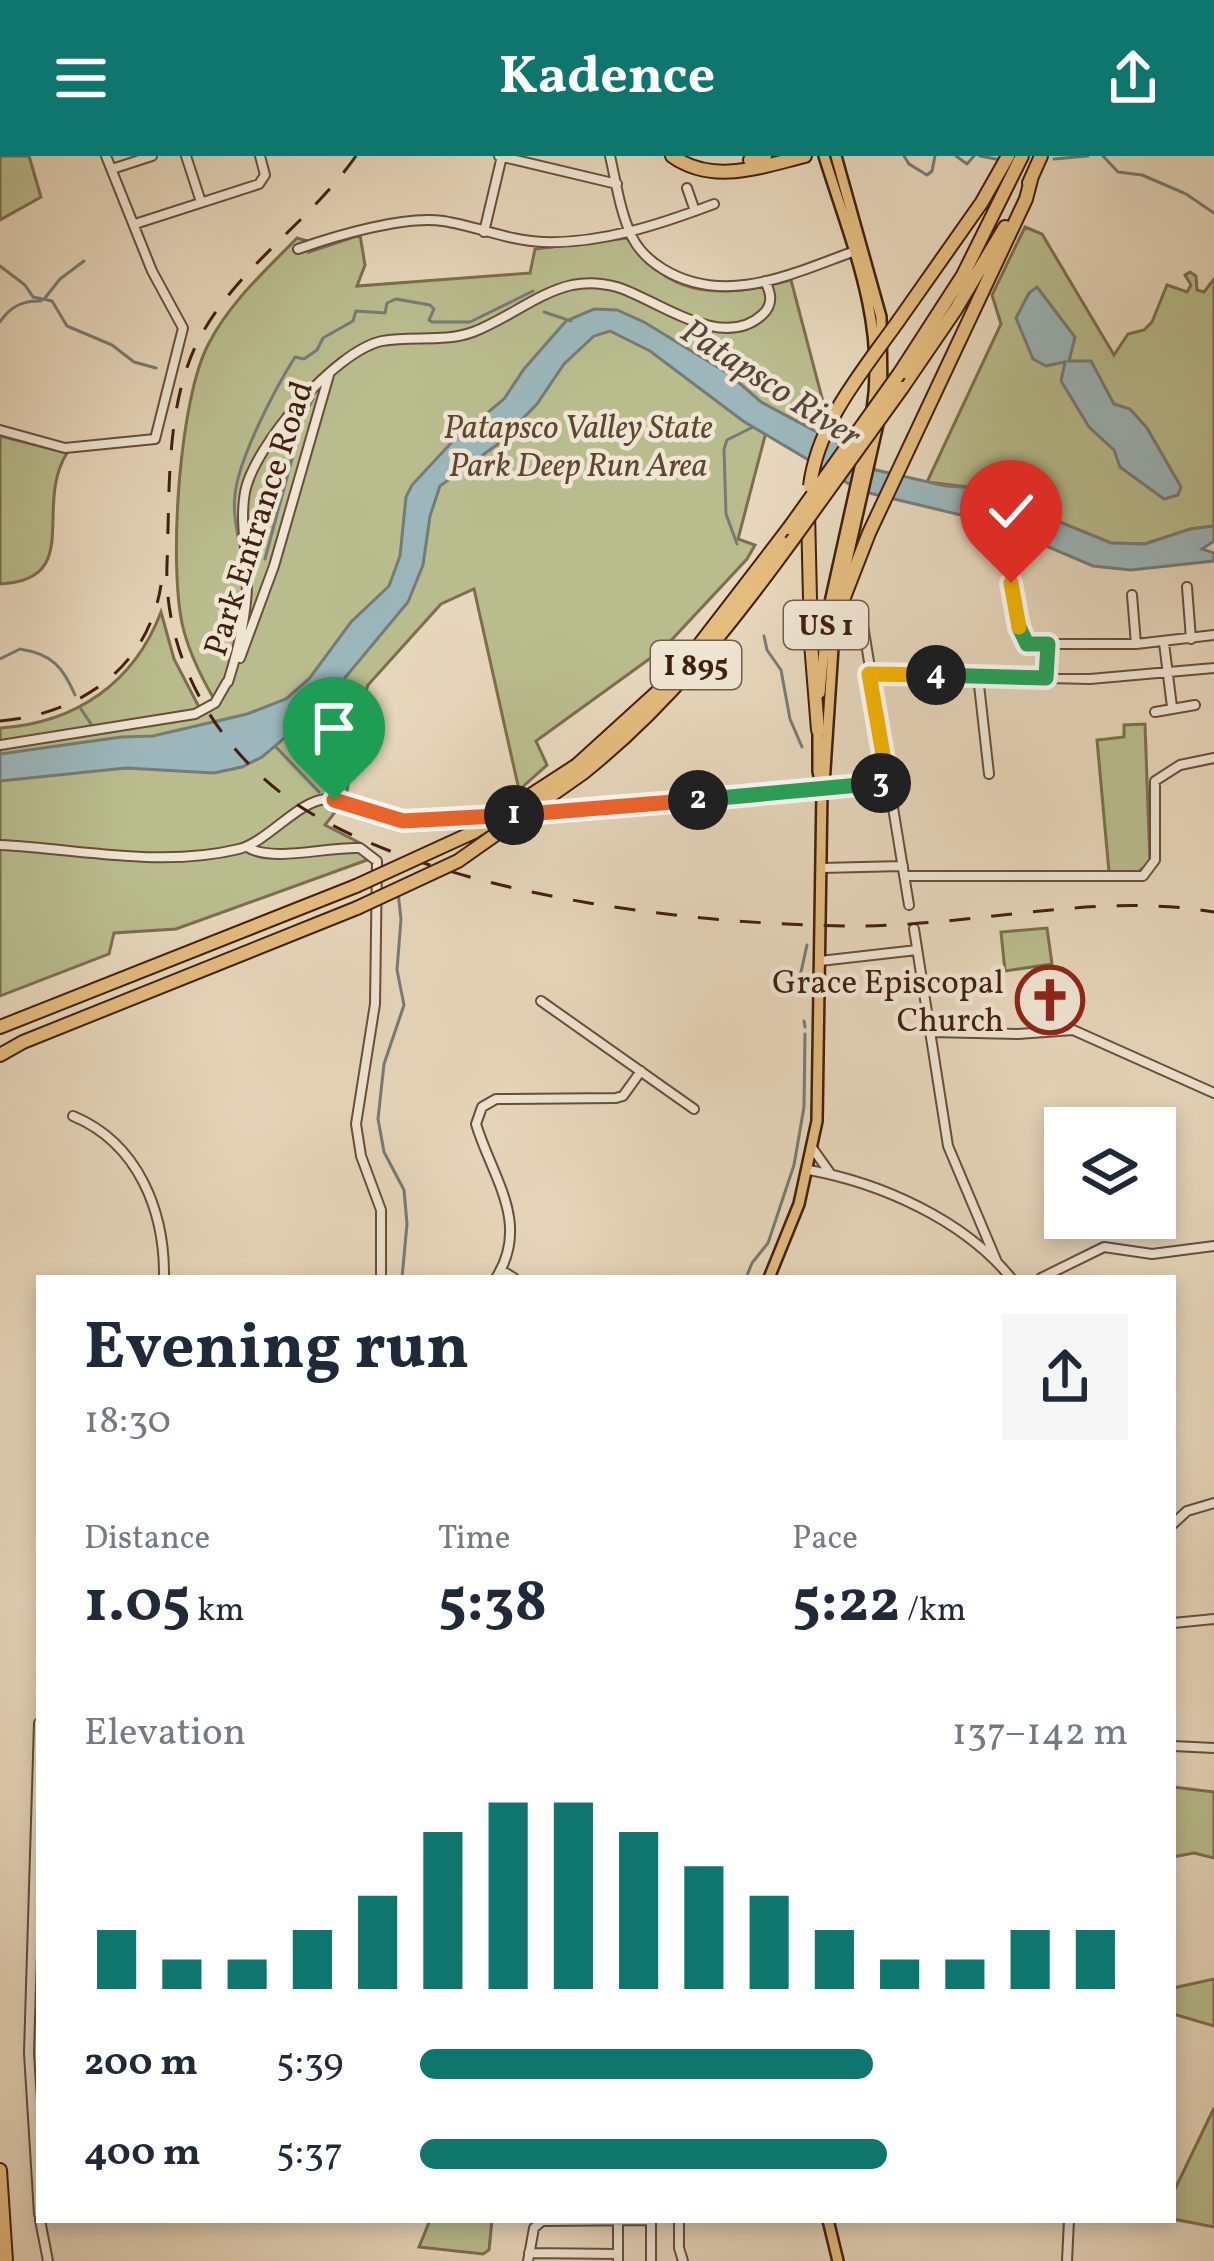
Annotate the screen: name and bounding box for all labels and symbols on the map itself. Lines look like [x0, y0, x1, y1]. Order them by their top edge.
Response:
water label: Patapsco River [670, 308, 870, 463]
street label: Park Entrance Road [195, 376, 327, 663]
park label: Patapsco Valley State Park Deep Run Area [443, 407, 713, 491]
pin [960, 460, 1062, 583]
road number: US 1 [784, 601, 868, 649]
road number: I 895 [651, 641, 741, 689]
pin: 4 [906, 645, 966, 705]
pin [283, 677, 385, 800]
pin: 3 [851, 753, 911, 813]
pin: 2 [668, 770, 728, 830]
pin: 1 [484, 785, 544, 845]
place label: Grace Episcopal Church [772, 962, 1004, 1046]
church icon: Grace Episcopal Church [1015, 965, 1085, 1035]

